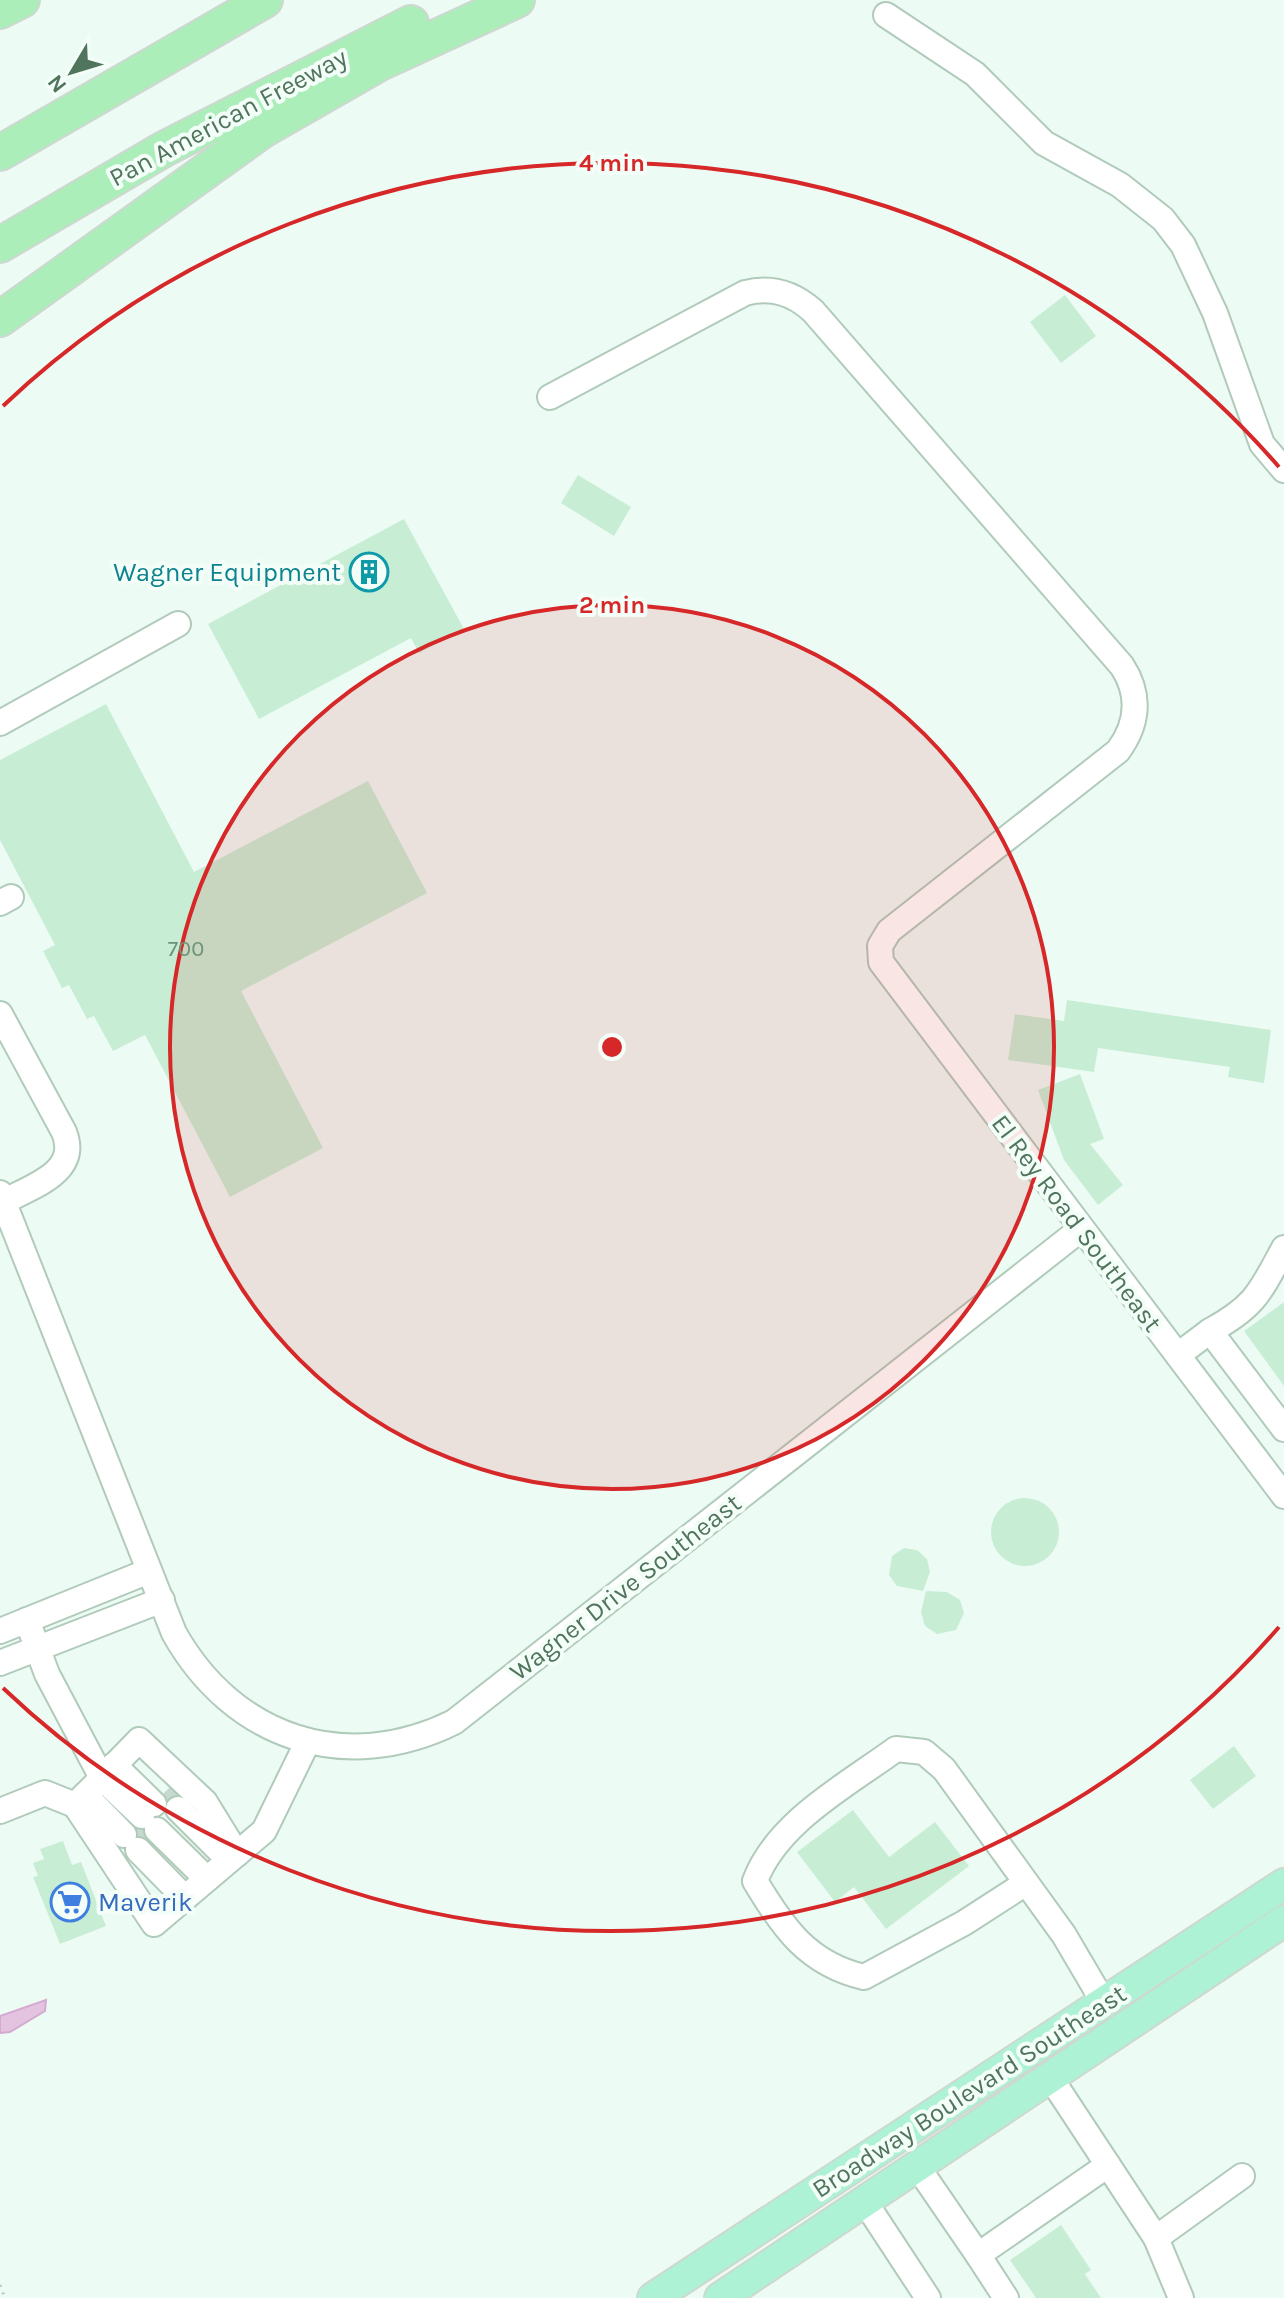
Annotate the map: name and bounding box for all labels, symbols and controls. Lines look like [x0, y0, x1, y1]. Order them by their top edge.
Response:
north arrow [32, 32, 112, 112]
street label: Pan American Freeway [104, 42, 352, 193]
text: N [42, 69, 72, 98]
text: 4 min [579, 149, 645, 177]
building icon: Wagner Equipment [348, 551, 390, 593]
place label: Wagner Equipment [113, 557, 341, 588]
text: 2 min [579, 591, 645, 619]
house number: 700 [168, 936, 204, 962]
centre of rings [598, 1033, 626, 1061]
street label: El Rey Road Southeast [985, 1109, 1169, 1338]
street label: Wagner Drive Southeast [503, 1487, 747, 1687]
supermarket icon: Maverik [49, 1881, 91, 1923]
place label: Maverik [98, 1887, 193, 1918]
street label: Broadway Boulevard Southeast [806, 1978, 1132, 2205]

